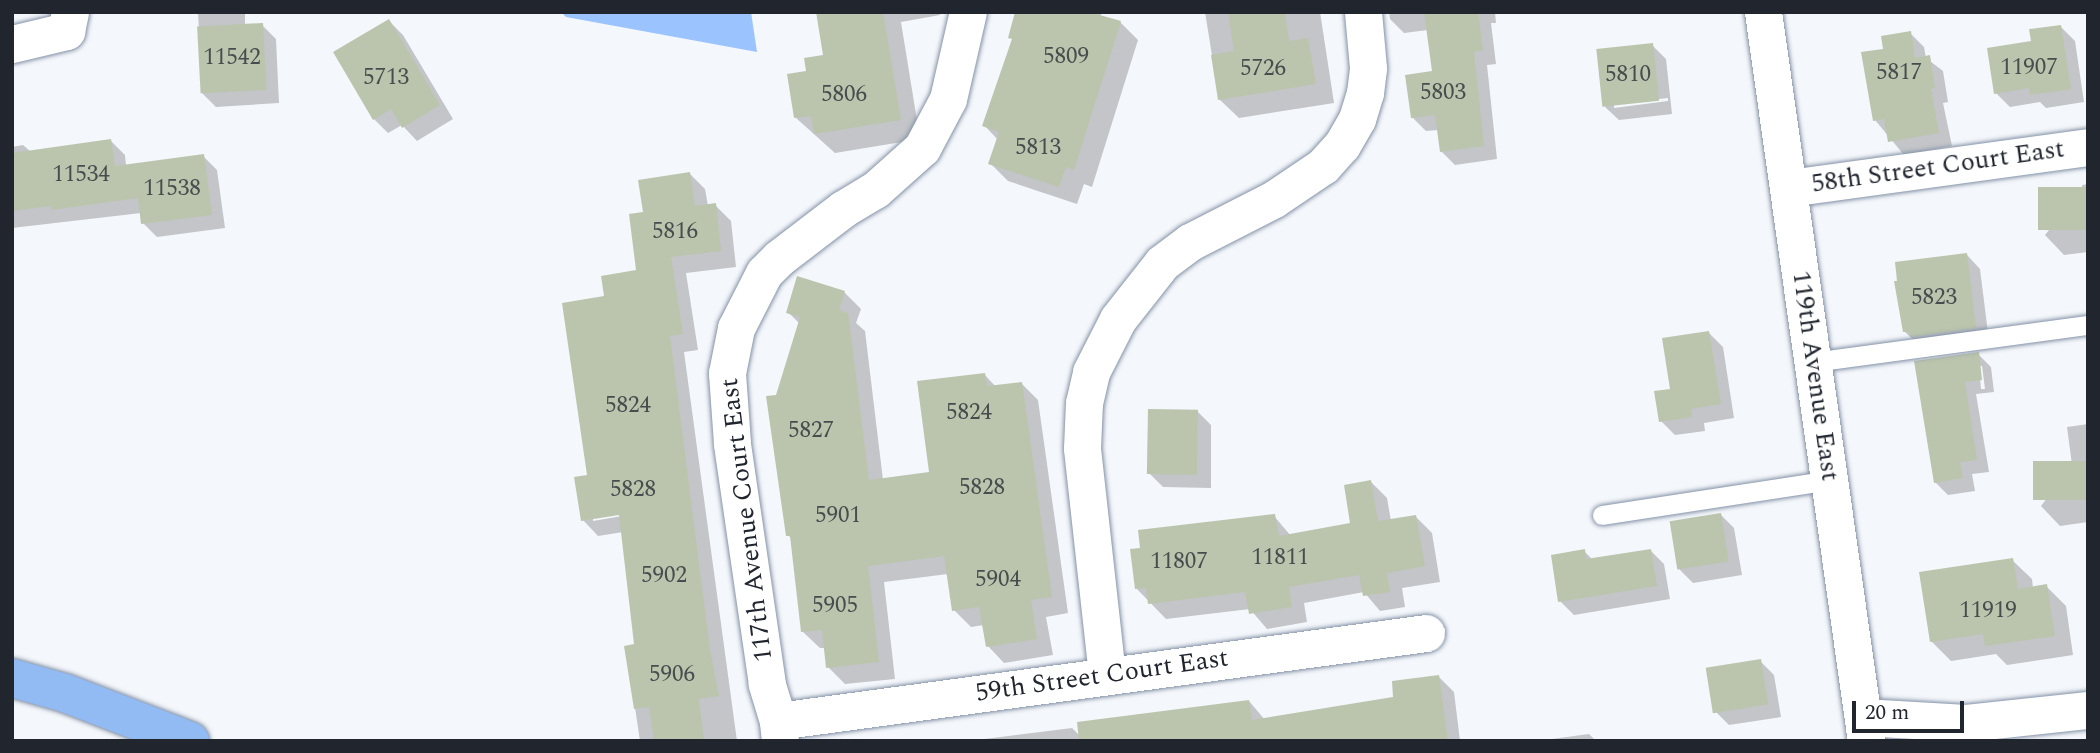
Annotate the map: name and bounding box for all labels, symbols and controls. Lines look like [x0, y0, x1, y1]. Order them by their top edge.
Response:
house number: 5809 [1043, 43, 1089, 71]
house number: 11542 [203, 44, 261, 72]
house number: 11907 [2000, 54, 2058, 82]
house number: 5726 [1240, 55, 1286, 83]
house number: 5817 [1876, 59, 1922, 87]
house number: 5810 [1605, 61, 1651, 89]
house number: 5713 [363, 64, 409, 92]
house number: 5803 [1420, 79, 1466, 107]
house number: 5806 [821, 81, 867, 109]
house number: 5813 [1015, 134, 1061, 162]
street label: 58th Street Court East [1810, 134, 2066, 200]
house number: 11534 [52, 161, 110, 189]
house number: 11538 [143, 175, 201, 203]
house number: 5816 [652, 218, 698, 246]
street label: 119th Avenue East [1785, 269, 1845, 483]
house number: 5823 [1911, 284, 1957, 312]
street label: 117th Avenue Court East [714, 376, 780, 664]
house number: 5824 [605, 392, 651, 420]
house number: 5824 [946, 399, 992, 427]
house number: 5827 [788, 417, 834, 445]
house number: 5828 [959, 474, 1005, 502]
house number: 5828 [610, 476, 656, 504]
house number: 5901 [815, 502, 861, 530]
house number: 11811 [1251, 544, 1309, 572]
house number: 11807 [1150, 548, 1208, 576]
house number: 5902 [641, 562, 687, 590]
house number: 5904 [975, 566, 1021, 594]
house number: 5905 [812, 592, 858, 620]
house number: 11919 [1959, 597, 2017, 625]
street label: 59th Street Court East [974, 643, 1230, 709]
house number: 5906 [649, 661, 695, 689]
scale bar [1855, 686, 1967, 730]
text: 20 m [1865, 697, 1909, 729]

